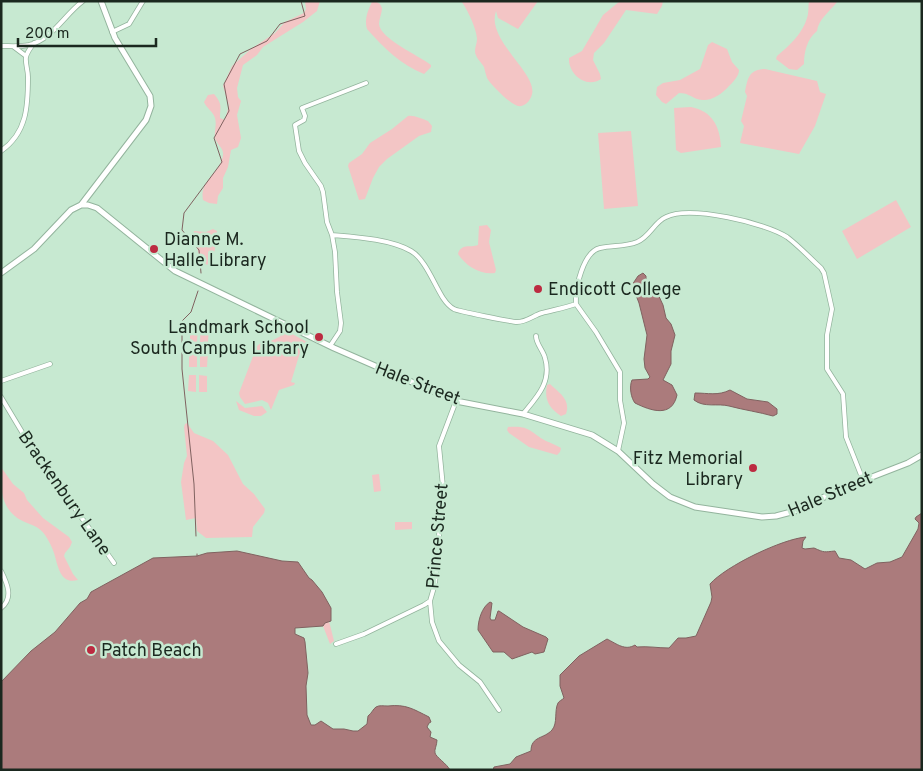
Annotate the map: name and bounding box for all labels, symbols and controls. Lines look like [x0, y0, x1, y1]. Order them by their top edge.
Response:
scale bar [18, 15, 155, 47]
text: 200 m [25, 25, 70, 44]
place label: Dianne M. Halle Library [164, 229, 267, 273]
marker: Dianne M. Halle Library [148, 243, 160, 255]
place label: Endicott College [548, 279, 681, 302]
marker: Endicott College [532, 283, 544, 295]
place label: Landmark School South Campus Library [130, 317, 309, 361]
marker: Landmark School South Campus Library [313, 331, 325, 343]
street label: Hale Street [371, 358, 463, 411]
street label: Brackenbury Lane [12, 427, 115, 561]
place label: Fitz Memorial Library [633, 448, 743, 492]
marker: Fitz Memorial Library [747, 462, 759, 474]
street label: Hale Street [785, 467, 876, 523]
street label: Prince Street [422, 482, 455, 590]
place label: Patch Beach [101, 640, 202, 663]
marker: Patch Beach [85, 644, 97, 656]

